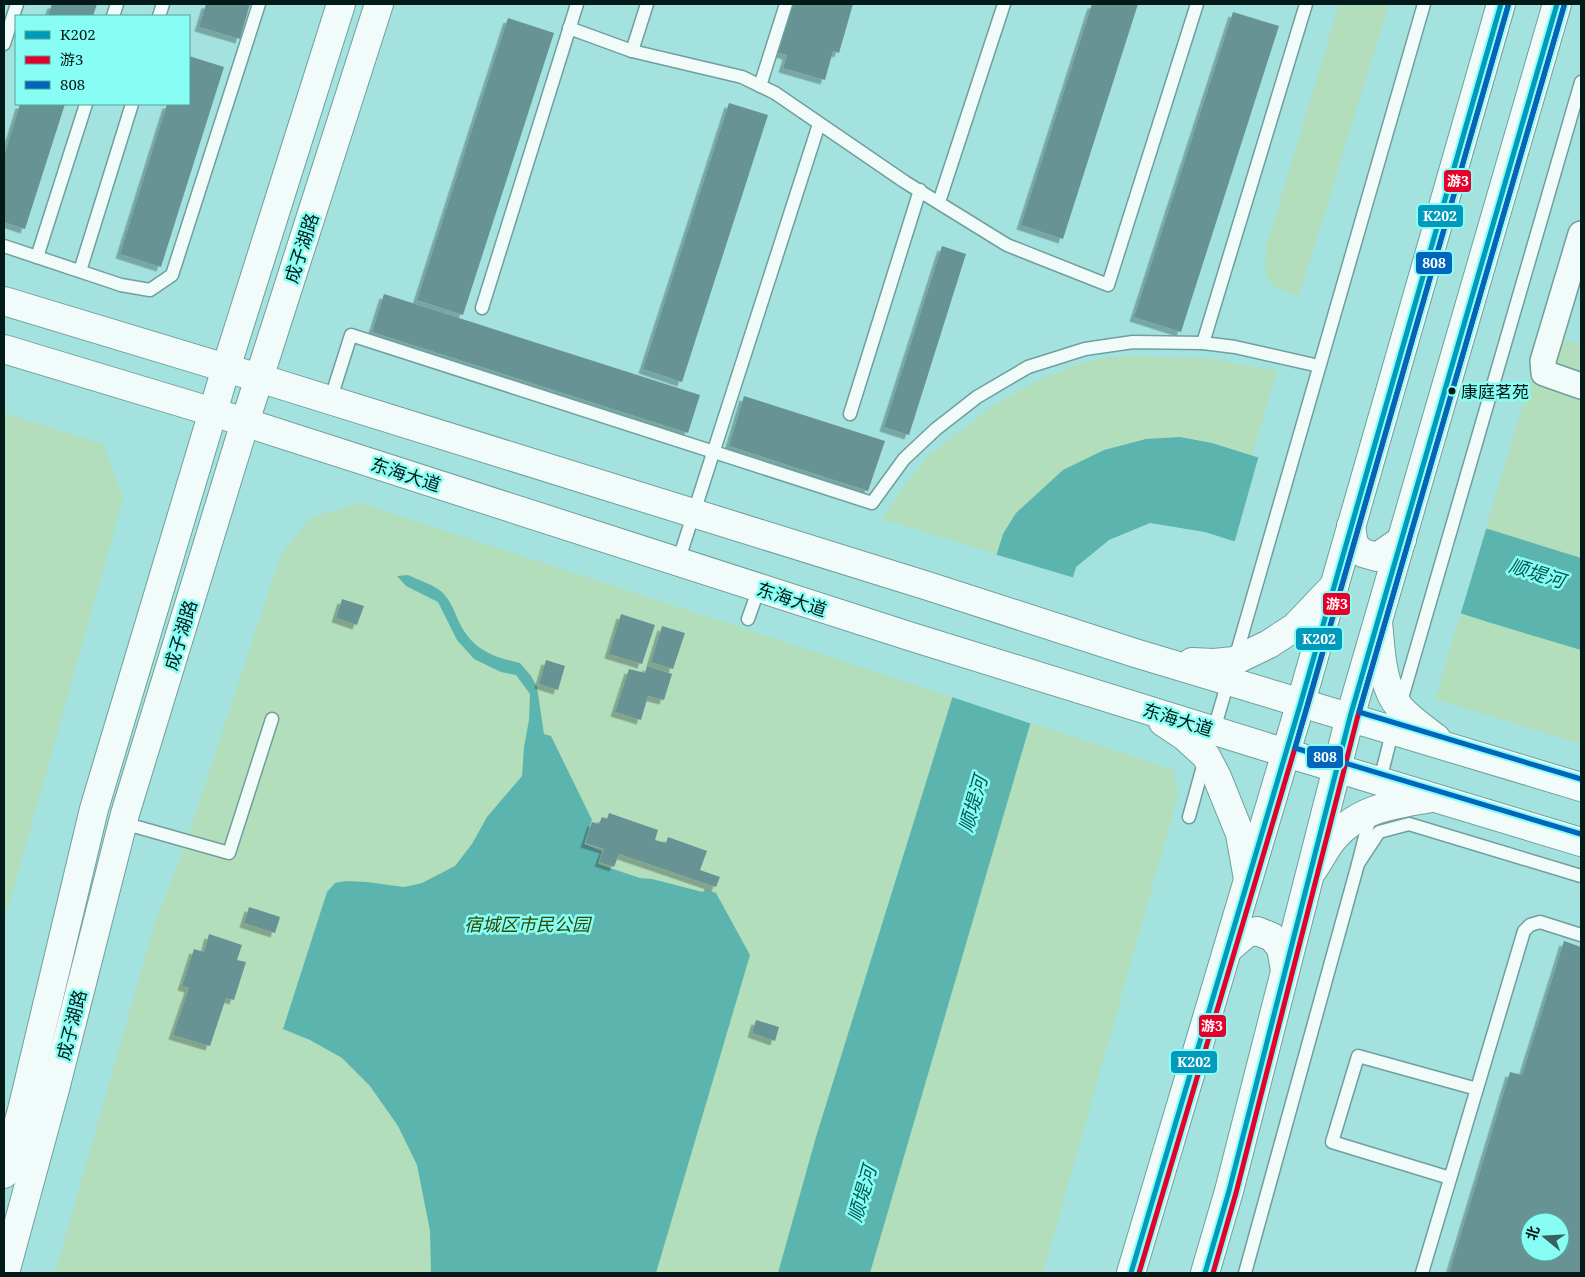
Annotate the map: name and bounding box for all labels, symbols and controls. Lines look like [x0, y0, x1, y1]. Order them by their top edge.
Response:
legend [15, 15, 190, 105]
text: K202 [60, 24, 96, 44]
text: 游3 [60, 49, 83, 69]
text: 808 [60, 74, 85, 94]
line badge: 游3 [1443, 169, 1472, 193]
text: 游3 [1447, 171, 1469, 190]
line badge: K202 [1417, 204, 1464, 228]
text: K202 [1423, 206, 1457, 225]
street label: 成子湖路 [278, 210, 324, 286]
line badge: 808 [1415, 251, 1453, 275]
text: 808 [1422, 253, 1446, 272]
place label: 康庭茗苑 [1461, 380, 1529, 403]
marker: 康庭茗苑 [1447, 386, 1457, 396]
street label: 东海大道 [368, 451, 444, 497]
water label: 顺堤河 [1506, 552, 1572, 595]
street label: 东海大道 [754, 576, 830, 622]
line badge: 游3 [1322, 592, 1351, 616]
text: 游3 [1326, 594, 1348, 613]
street label: 成子湖路 [158, 597, 202, 673]
line badge: K202 [1295, 627, 1343, 651]
text: K202 [1302, 629, 1336, 648]
street label: 东海大道 [1140, 697, 1216, 741]
line badge: 808 [1306, 745, 1344, 769]
text: 808 [1313, 747, 1337, 766]
water label: 顺堤河 [953, 769, 994, 835]
park label: 宿城区市民公园 [464, 912, 593, 936]
street label: 成子湖路 [51, 987, 91, 1063]
line badge: 游3 [1198, 1014, 1227, 1038]
text: 游3 [1201, 1016, 1223, 1035]
line badge: K202 [1170, 1050, 1218, 1074]
text: K202 [1177, 1052, 1211, 1071]
water label: 顺堤河 [842, 1159, 883, 1225]
north arrow [1520, 1212, 1570, 1262]
text: 北 [1521, 1223, 1543, 1242]

